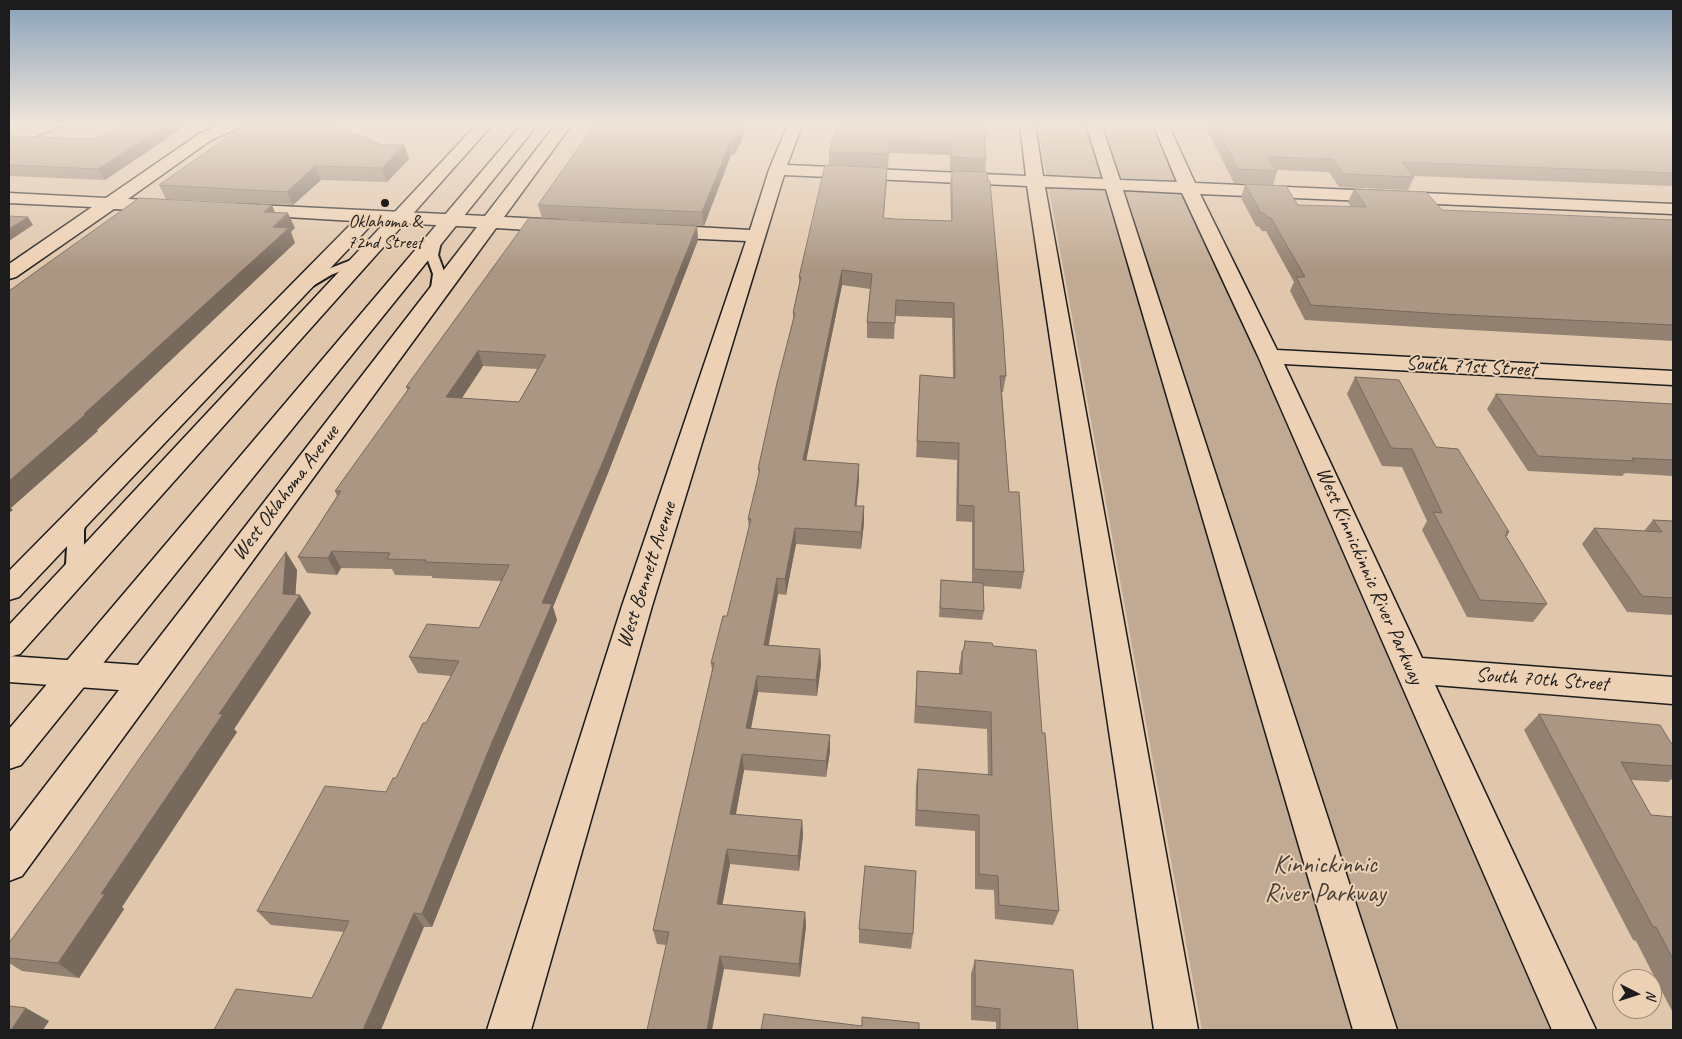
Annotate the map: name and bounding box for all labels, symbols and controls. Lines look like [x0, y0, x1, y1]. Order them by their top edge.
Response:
marker: Oklahoma & 72nd Street [379, 197, 391, 209]
place label: Oklahoma & 72nd Street [348, 211, 422, 253]
street label: South 71st Street [1405, 351, 1537, 383]
street label: West Oklahoma Avenue [227, 420, 345, 566]
street label: West Kinnickinnic River Parkway [1310, 463, 1428, 689]
street label: West Bennett Avenue [612, 499, 682, 651]
street label: South 70th Street [1475, 663, 1609, 697]
park label: Kinnickinnic River Parkway [1265, 850, 1385, 909]
north arrow [1612, 969, 1662, 1019]
text: N [1643, 990, 1660, 1000]

